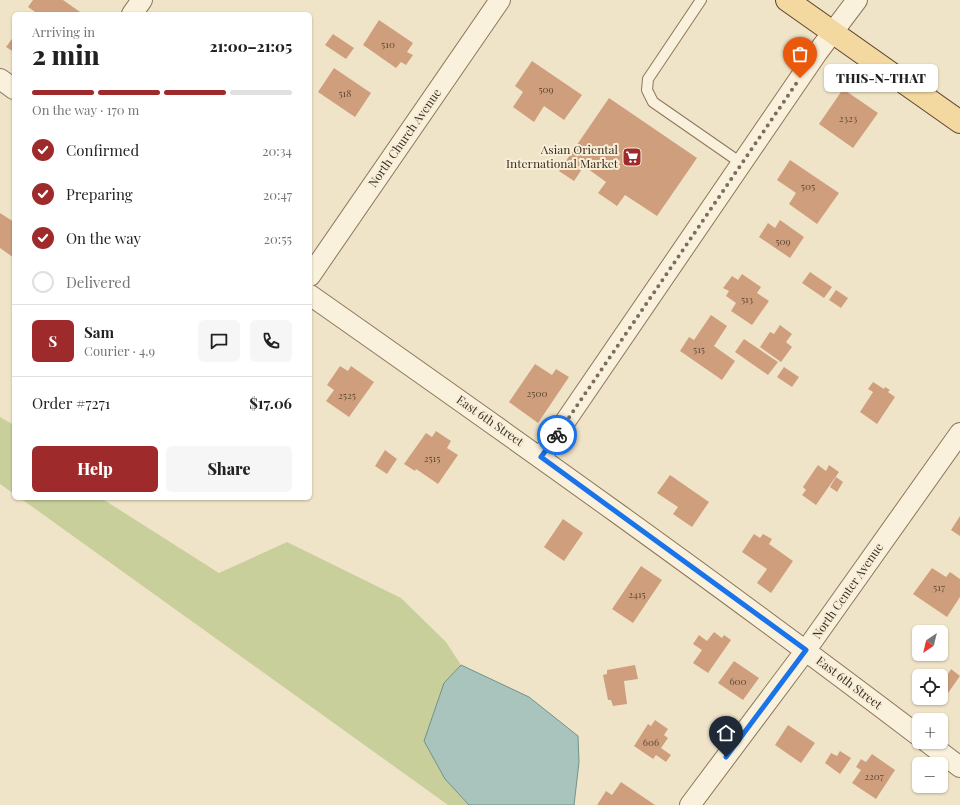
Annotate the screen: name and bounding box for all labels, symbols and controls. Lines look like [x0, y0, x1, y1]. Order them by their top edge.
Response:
text: Arriving in [32, 23, 95, 40]
text: 21:00–21:05 [209, 36, 292, 56]
text: 2 min [32, 37, 100, 72]
house number: 510 [381, 37, 395, 51]
pin [783, 37, 817, 78]
icon: bag [789, 43, 811, 65]
callout: THIS-N-THAT [824, 64, 938, 92]
text: THIS-N-THAT [836, 69, 926, 86]
house number: 509 [538, 82, 554, 96]
street label: North Church Avenue [364, 85, 444, 190]
house number: 518 [338, 86, 352, 100]
text: On the way · 170 m [32, 101, 139, 118]
house number: 2323 [839, 111, 858, 125]
icon: check [32, 139, 54, 161]
text: Confirmed [66, 140, 139, 160]
place label: Asian Oriental International Market [506, 141, 619, 171]
text: 20:34 [262, 142, 292, 159]
supermarket icon: Asian Oriental International Market [621, 146, 643, 168]
house number: 505 [801, 179, 815, 193]
icon: check [32, 183, 54, 205]
text: Preparing [66, 184, 133, 204]
text: 20:47 [263, 186, 292, 203]
icon: check [32, 227, 54, 249]
text: On the way [66, 228, 141, 248]
text: 20:55 [264, 230, 292, 247]
house number: 509 [775, 234, 791, 248]
text: Delivered [66, 272, 131, 292]
house number: 513 [741, 292, 754, 306]
button: chat [198, 320, 240, 362]
button: phone [250, 320, 292, 362]
text: Sam [84, 322, 114, 342]
text: S [49, 331, 57, 351]
text: Courier · 4.9 [84, 342, 155, 359]
house number: 515 [693, 342, 705, 356]
house number: 2500 [527, 386, 547, 400]
house number: 2525 [338, 388, 356, 402]
street label: East 6th Street [454, 391, 528, 450]
text: Order #7271 [32, 393, 110, 413]
text: $17.06 [249, 393, 292, 413]
courier [537, 415, 577, 455]
icon: bike [546, 424, 568, 446]
button: Help [32, 446, 158, 492]
button: Share [166, 446, 292, 492]
house number: 2515 [424, 451, 440, 465]
street label: North Center Avenue [808, 539, 886, 642]
house number: 517 [933, 580, 945, 594]
house number: 2415 [628, 587, 646, 601]
north arrow [912, 625, 948, 661]
map controls [912, 625, 948, 793]
street label: East 6th Street [813, 652, 886, 713]
button: locate [912, 669, 948, 705]
house number: 600 [729, 674, 747, 688]
button: + [912, 713, 948, 749]
pin [709, 716, 743, 757]
icon: home [715, 722, 737, 744]
house number: 606 [643, 735, 659, 749]
button: − [912, 757, 948, 793]
house number: 2207 [864, 769, 884, 783]

